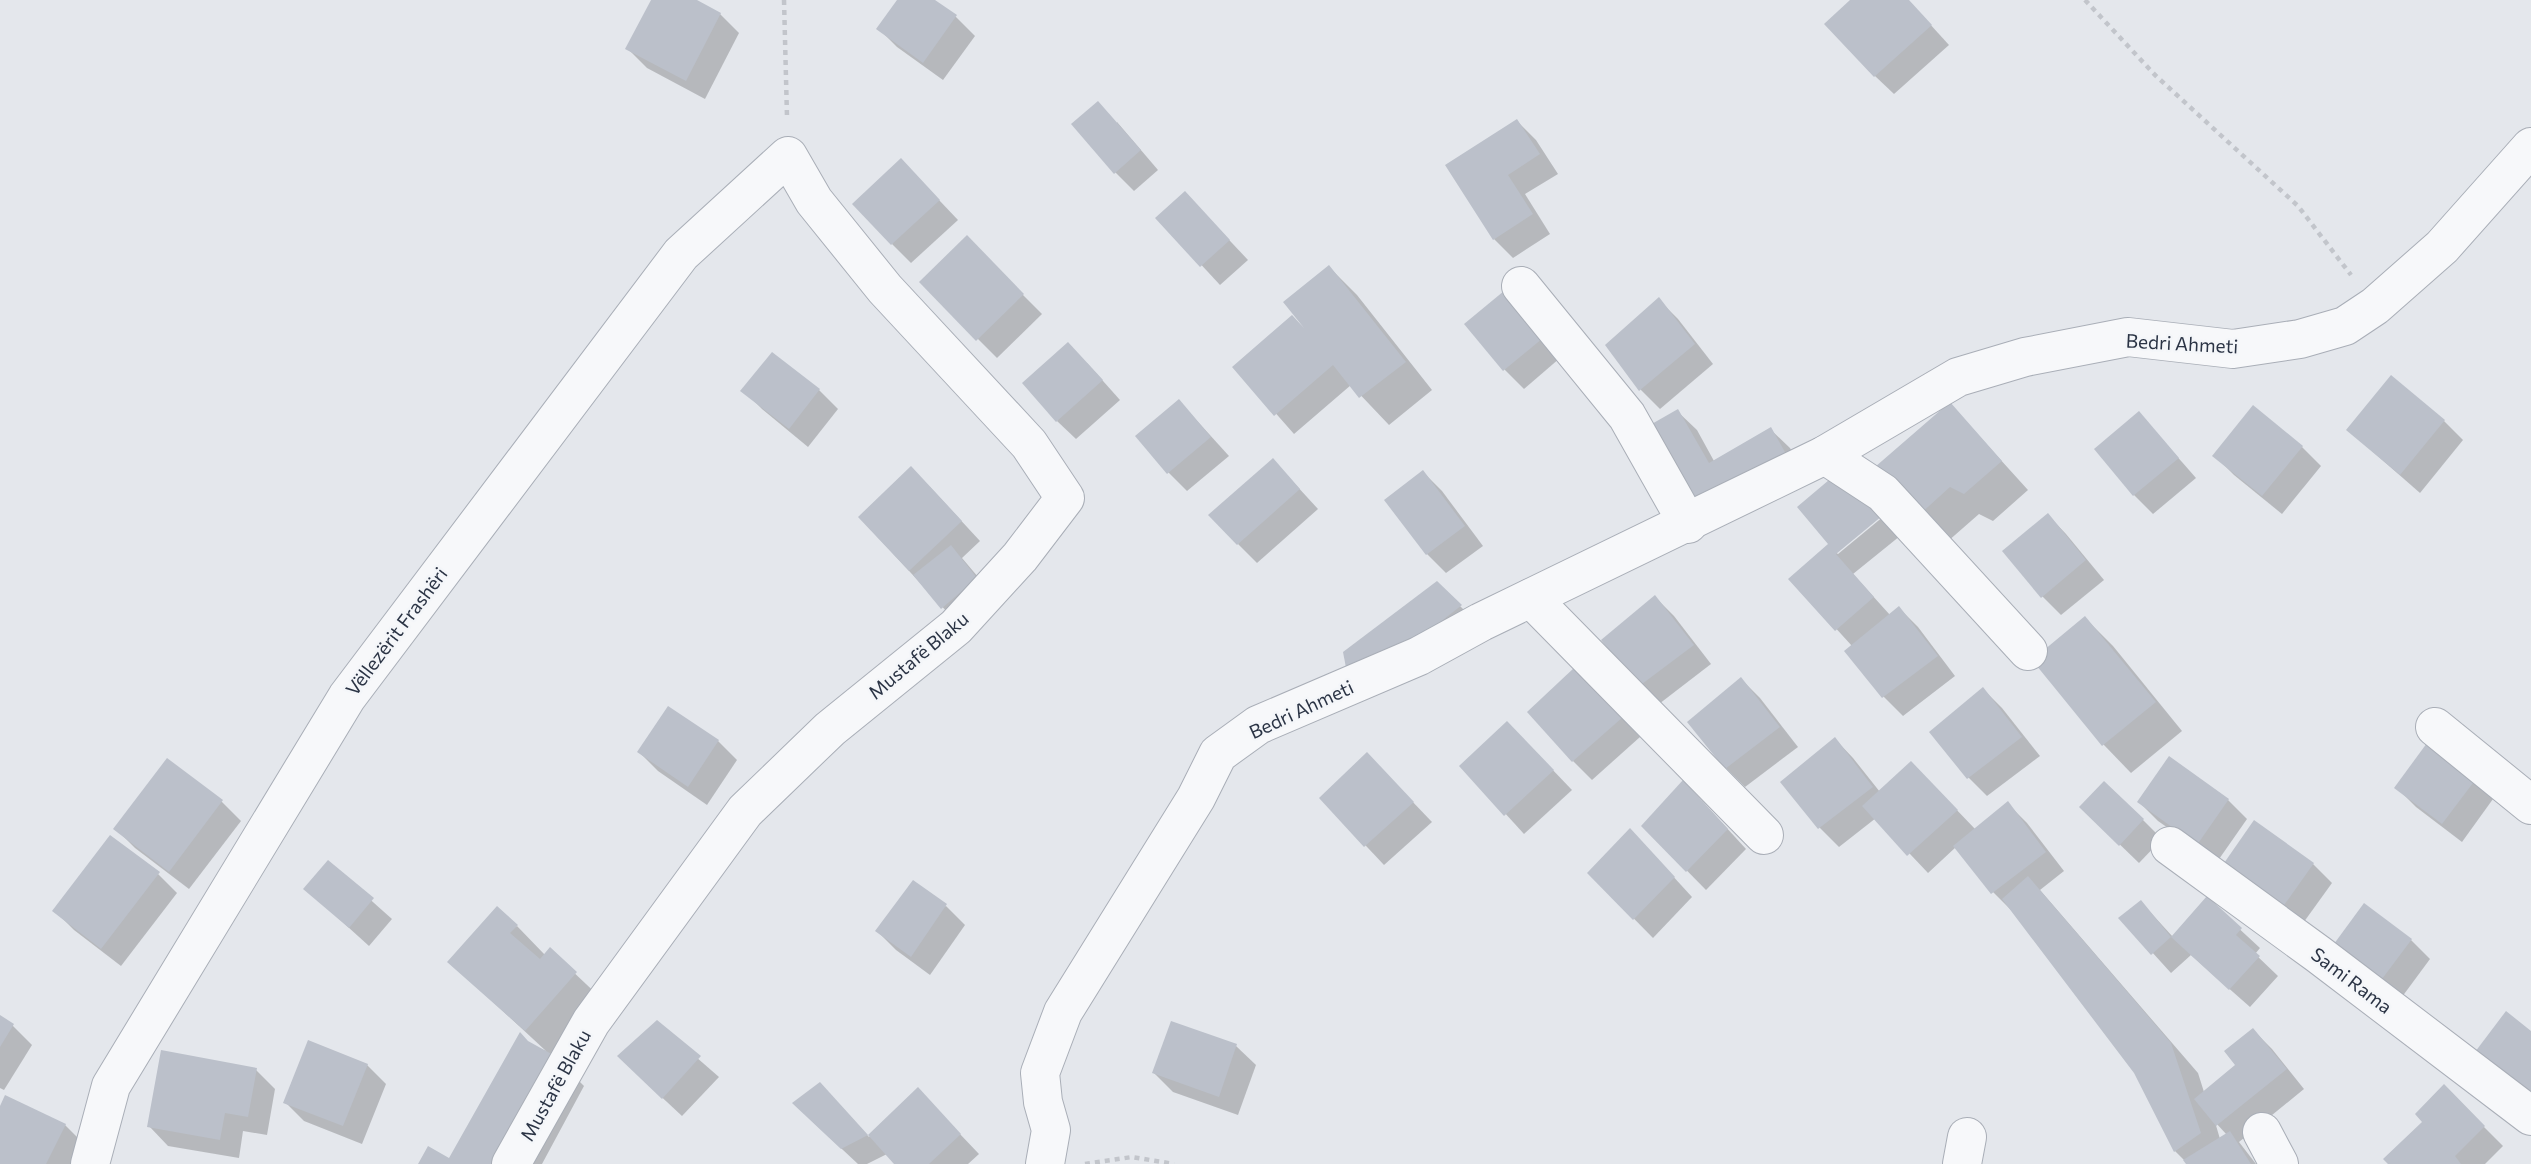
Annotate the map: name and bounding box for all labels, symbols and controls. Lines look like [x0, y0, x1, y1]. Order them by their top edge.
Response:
street label: Bedri Ahmeti [2125, 329, 2239, 357]
street label: Vëllezërit Frashëri [340, 562, 452, 700]
street label: Mustafë Blaku [863, 606, 973, 704]
street label: Bedri Ahmeti [1245, 675, 1357, 743]
street label: Sami Rama [2307, 942, 2397, 1018]
street label: Mustafë Blaku [515, 1025, 595, 1145]

